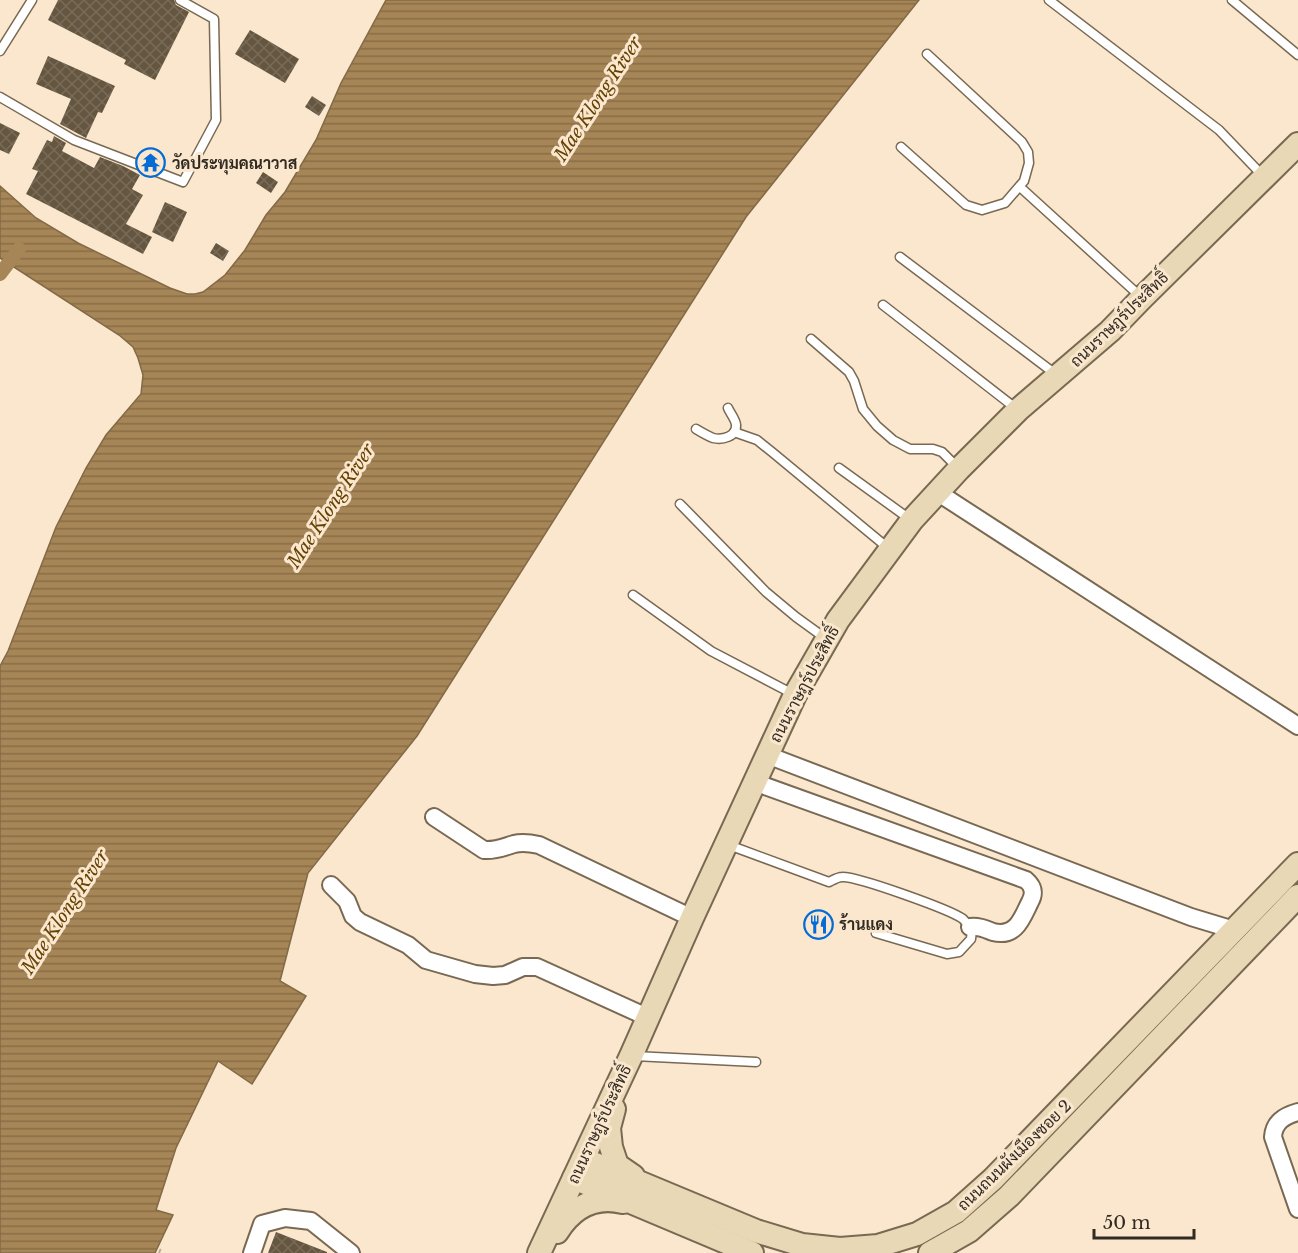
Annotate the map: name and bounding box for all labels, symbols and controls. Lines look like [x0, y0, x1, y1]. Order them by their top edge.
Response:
water label: Mae Klong River [549, 32, 647, 166]
temple icon: วัดประทุมคณาวาส [135, 147, 167, 179]
place label: วัดประทุมคณาวาส [172, 153, 298, 175]
street label: ถนนราษฎร์ประสิทธิ์ [1063, 264, 1173, 372]
water label: Mae Klong River [282, 439, 380, 573]
street label: ถนนราษฎร์ประสิทธิ์ [761, 620, 844, 746]
water label: Mae Klong River [16, 845, 114, 979]
restaurant icon: ร้านแดง [802, 908, 834, 940]
place label: ร้านแดง [839, 913, 893, 934]
street label: ถนนราษฎร์ประสิทธิ์ [559, 1059, 636, 1187]
street label: ถนนถนนผังเมืองซอย 2 [953, 1095, 1075, 1215]
scale bar [1094, 1202, 1194, 1240]
text: 50 m [1103, 1212, 1151, 1234]

